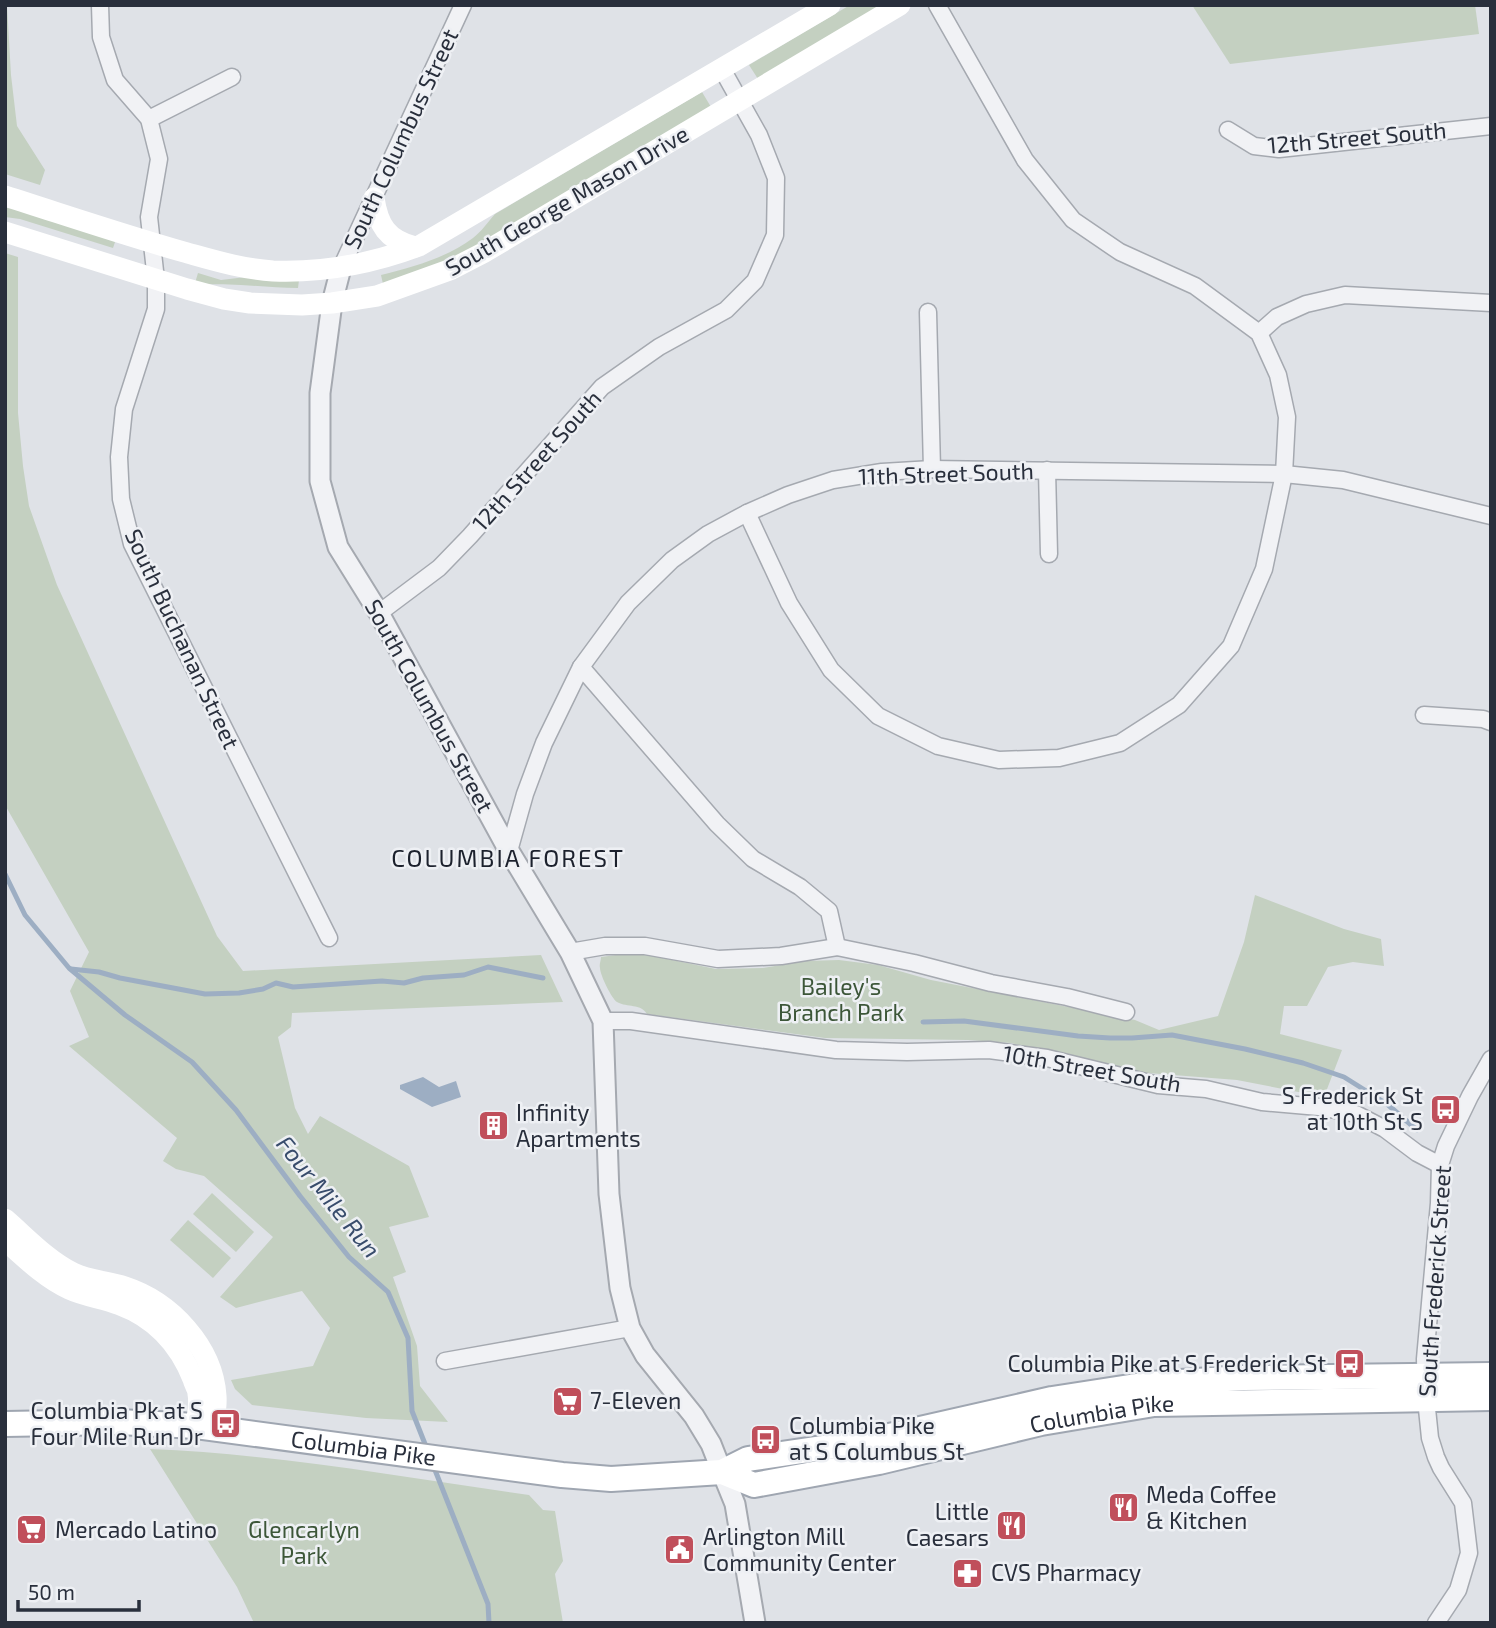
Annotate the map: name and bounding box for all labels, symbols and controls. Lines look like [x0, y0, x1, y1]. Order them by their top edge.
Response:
street label: South Columbus Street [337, 24, 463, 253]
street label: 12th Street South [1266, 115, 1448, 159]
street label: South George Mason Drive [440, 119, 693, 281]
street label: 12th Street South [466, 384, 607, 536]
street label: 11th Street South [858, 456, 1034, 490]
street label: South Buchanan Street [120, 524, 246, 753]
street label: South Columbus Street [360, 594, 500, 817]
district label: COLUMBIA FOREST [391, 843, 625, 872]
park label: Bailey's Branch Park [778, 972, 904, 1026]
street label: 10th Street South [1001, 1039, 1183, 1097]
place label: S Frederick St at 10th St S [1282, 1081, 1423, 1135]
bus stop icon: S Frederick St at 10th St S [1429, 1092, 1463, 1126]
place label: Infinity Apartments [516, 1098, 641, 1152]
building icon: Infinity Apartments [476, 1109, 510, 1143]
water label: Four Mile Run [271, 1129, 387, 1263]
street label: South Frederick Street [1412, 1164, 1456, 1398]
bus stop icon: Columbia Pike at S Frederick St [1332, 1347, 1366, 1381]
place label: Columbia Pike at S Frederick St [1007, 1349, 1326, 1377]
supermarket icon: 7-Eleven [550, 1384, 584, 1418]
place label: 7-Eleven [590, 1386, 681, 1414]
street label: Columbia Pike [1027, 1389, 1174, 1438]
place label: Columbia Pk at S Four Mile Run Dr [30, 1396, 203, 1450]
bus stop icon: Columbia Pk at S Four Mile Run Dr [209, 1407, 243, 1441]
place label: Columbia Pike at S Columbus St [789, 1411, 965, 1465]
bus stop icon: Columbia Pike at S Columbus St [749, 1422, 783, 1456]
street label: Columbia Pike [289, 1424, 438, 1471]
place label: Meda Coffee & Kitchen [1146, 1480, 1276, 1534]
restaurant icon: Meda Coffee & Kitchen [1106, 1491, 1140, 1525]
place label: Little Caesars [906, 1497, 989, 1551]
restaurant icon: Little Caesars [995, 1508, 1029, 1542]
supermarket icon: Mercado Latino [15, 1513, 49, 1547]
place label: Mercado Latino [55, 1515, 217, 1543]
park label: Glencarlyn Park [248, 1515, 360, 1569]
place label: Arlington Mill Community Center [703, 1522, 896, 1576]
public building icon: Arlington Mill Community Center [663, 1533, 697, 1567]
pharmacy icon: CVS Pharmacy [951, 1556, 985, 1590]
place label: CVS Pharmacy [991, 1558, 1141, 1586]
scale bar [18, 1568, 138, 1612]
text: 50 m [28, 1579, 75, 1604]

